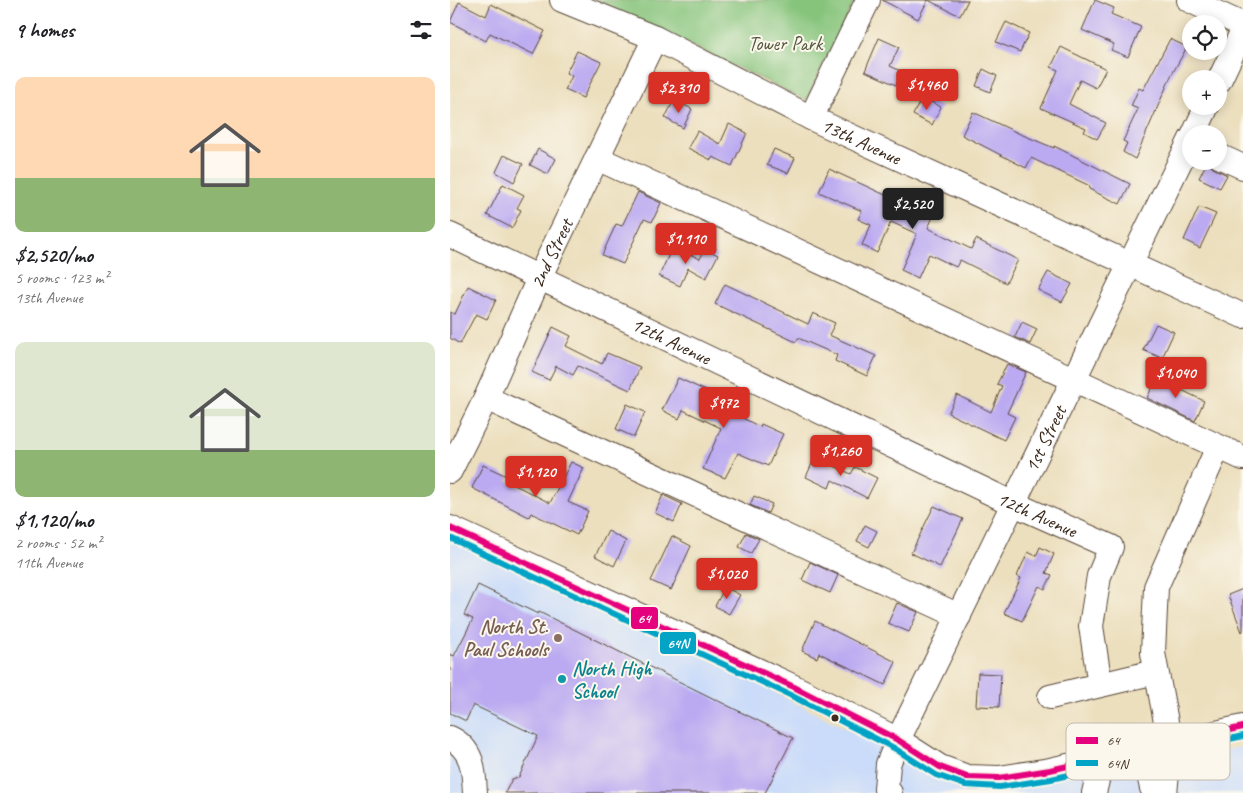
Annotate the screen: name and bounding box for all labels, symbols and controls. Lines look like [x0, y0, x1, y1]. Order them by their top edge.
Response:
map controls [1182, 15, 1227, 170]
button: locate [1182, 15, 1227, 60]
icon: filters [407, 16, 435, 44]
text: 9 homes [15, 17, 74, 43]
park label: Tower Park [748, 31, 824, 56]
pin: $1,460 [886, 68, 968, 111]
button: + [1182, 70, 1227, 115]
pin: $2,310 [638, 72, 720, 114]
text: $1,460 [907, 75, 947, 95]
text: $2,310 [659, 78, 699, 98]
icon: home [180, 110, 270, 200]
street label: 13th Avenue [817, 112, 906, 171]
button: − [1182, 125, 1227, 170]
pin: $2,520 [872, 188, 954, 230]
text: $2,520 [894, 194, 932, 214]
street label: 2nd Street [524, 213, 580, 292]
pin: $1,110 [645, 222, 727, 265]
text: $1,110 [666, 229, 706, 249]
text: $2,520/mo [15, 242, 93, 268]
text: 5 rooms · 123 m² [15, 268, 109, 288]
text: 13th Avenue [15, 288, 83, 308]
street label: 12th Avenue [627, 311, 716, 371]
pin: $1,040 [1135, 356, 1217, 399]
text: $1,040 [1156, 363, 1196, 383]
icon: home [180, 375, 270, 465]
pin: $972 [694, 386, 754, 429]
text: $972 [710, 393, 738, 413]
street label: 1st Street [1019, 400, 1073, 476]
pin: $1,260 [800, 434, 882, 477]
text: $1,260 [821, 441, 861, 461]
pin: $1,120 [495, 456, 577, 498]
text: $1,120 [516, 462, 556, 482]
street label: 12th Avenue [993, 486, 1082, 544]
text: $1,120/mo [15, 507, 93, 533]
text: 2 rooms · 52 m² [15, 533, 101, 553]
text: 11th Avenue [15, 553, 83, 573]
pin: $1,020 [686, 558, 768, 600]
text: $1,020 [707, 564, 747, 584]
line badge: 64 [630, 606, 659, 630]
text: 64 [638, 610, 652, 627]
place label: North St. Paul Schools [463, 614, 550, 662]
line badge: 64N [659, 631, 697, 655]
marker: North St. Paul Schools [552, 632, 564, 644]
text: 64N [667, 635, 691, 652]
place label: North High School [572, 656, 652, 704]
marker: North High School [556, 673, 568, 685]
unlabelled marker [830, 713, 840, 723]
legend [1066, 723, 1230, 780]
text: 64 [1107, 732, 1121, 749]
text: 64N [1107, 755, 1131, 772]

